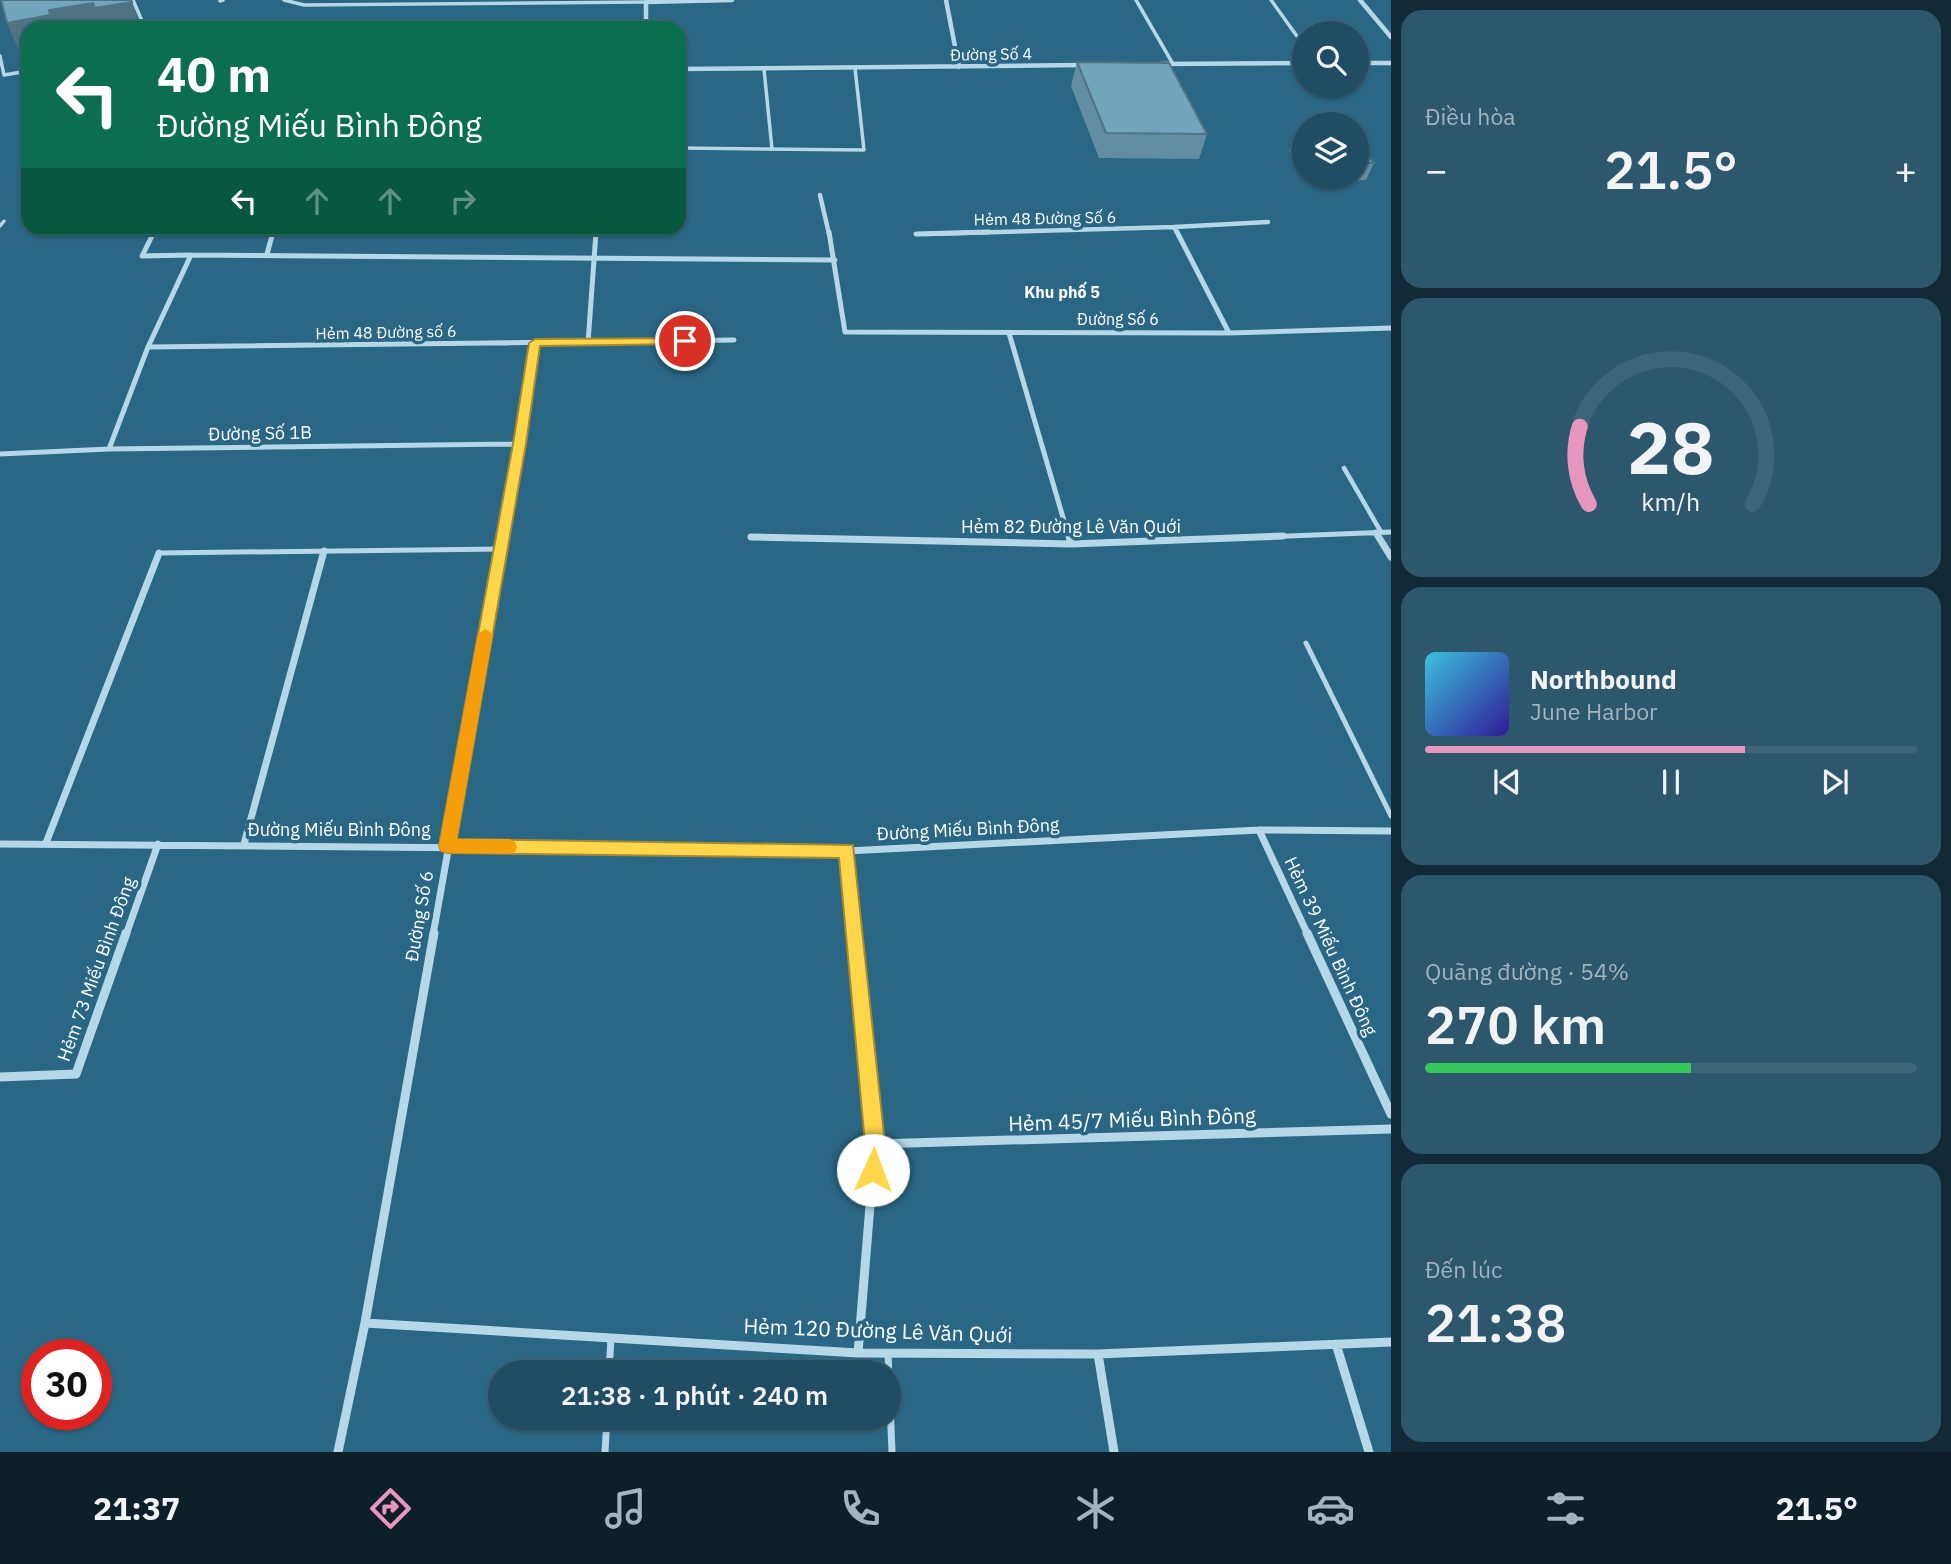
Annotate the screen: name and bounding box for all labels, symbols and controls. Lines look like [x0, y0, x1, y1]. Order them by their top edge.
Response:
map controls [1292, 21, 1369, 189]
button: search [1292, 21, 1369, 98]
text: 40 m [157, 42, 271, 105]
street label: Đường Số 4 [950, 43, 1032, 65]
icon: left [42, 49, 133, 140]
text: Điều hòa [1425, 101, 1516, 131]
text: Đường Miếu Bình Đông [157, 104, 482, 146]
button: layers [1292, 112, 1369, 189]
text: 21.5° [1604, 136, 1738, 203]
text: − [1425, 145, 1448, 194]
text: + [1894, 145, 1917, 194]
icon: left [225, 182, 263, 220]
icon: ahead [298, 182, 336, 220]
icon: ahead [371, 182, 409, 220]
icon: right [444, 182, 482, 220]
street label: Hẻm 48 Đường Số 6 [974, 207, 1116, 229]
district label: Khu phố 5 [1024, 281, 1100, 302]
street label: Đường Số 6 [1077, 309, 1159, 329]
pin [655, 311, 715, 371]
street label: Hẻm 48 Đường số 6 [315, 321, 457, 343]
icon: arrive [666, 322, 704, 360]
text: 28 [1627, 399, 1715, 494]
street label: Đường Số 1B [208, 421, 312, 445]
text: km/h [1642, 484, 1700, 517]
street label: Hẻm 82 Đường Lê Văn Quới [961, 515, 1181, 538]
text: Northbound [1530, 662, 1677, 696]
text: June Harbor [1530, 696, 1658, 726]
icon: previous [1488, 763, 1526, 801]
icon: pause [1652, 763, 1690, 801]
icon: next [1816, 763, 1854, 801]
street label: Đường Miếu Bình Đông [876, 813, 1060, 845]
street label: Đường Miếu Bình Đông [248, 818, 431, 841]
street label: Hẻm 39 Miếu Bình Đông [1279, 853, 1383, 1040]
street label: Đường Số 6 [400, 869, 438, 963]
street label: Hẻm 73 Miếu Bình Đông [52, 873, 140, 1064]
text: Quãng đường · 54% [1425, 956, 1629, 986]
text: 270 km [1425, 991, 1606, 1058]
street label: Hẻm 45/7 Miếu Bình Đông [1008, 1101, 1256, 1137]
position arrow [836, 1133, 910, 1207]
text: Đến lúc [1425, 1254, 1503, 1284]
text: 21:38 [1425, 1289, 1566, 1356]
street label: Hẻm 120 Đường Lê Văn Quới [743, 1311, 1013, 1349]
speed limit sign: 30 [21, 1339, 112, 1430]
text: 21:38 · 1 phút · 240 m [561, 1378, 828, 1412]
icon: directions [366, 1484, 415, 1533]
icon: music [601, 1484, 650, 1533]
icon: phone [836, 1484, 885, 1533]
icon: climate [1071, 1484, 1120, 1533]
icon: car [1306, 1484, 1355, 1533]
icon: filters [1541, 1484, 1590, 1533]
text: 21:37 [93, 1487, 180, 1529]
text: 21.5° [1775, 1487, 1858, 1529]

